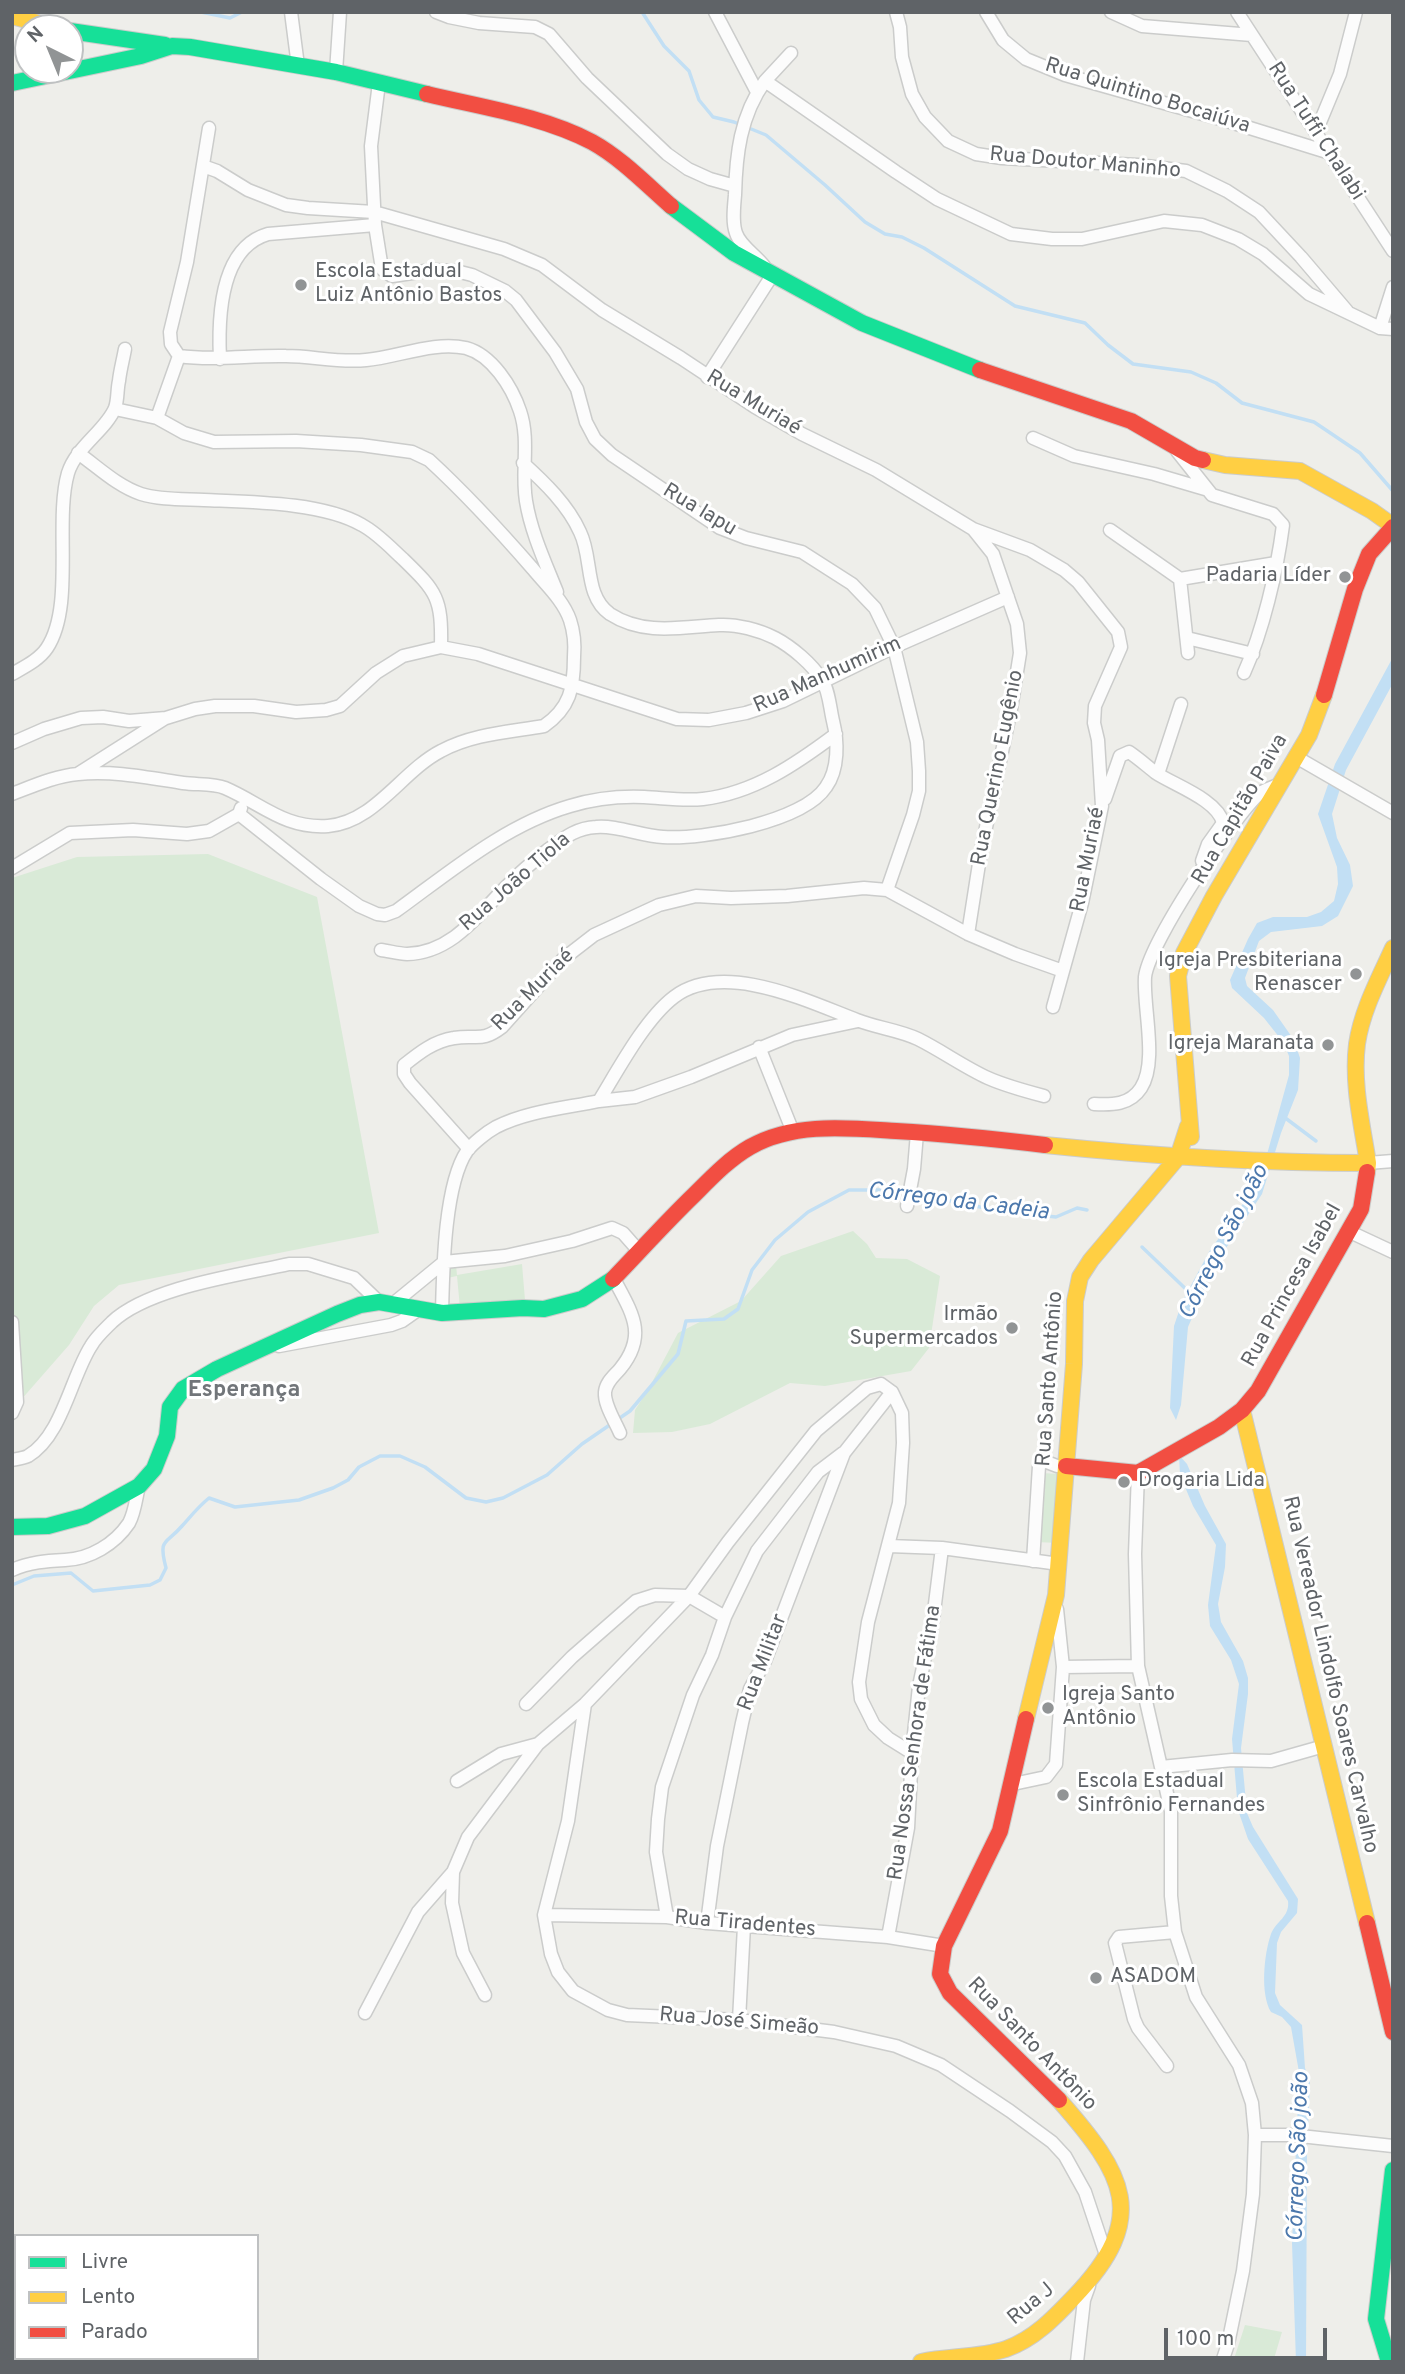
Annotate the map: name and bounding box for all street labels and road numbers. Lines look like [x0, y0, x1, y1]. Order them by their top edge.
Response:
street label: Rua Quintino Bocaiúva [1041, 54, 1253, 140]
street label: Rua Tuffi Chalabi [1261, 58, 1369, 206]
street label: Rua Doutor Maninho [988, 143, 1182, 185]
street label: Rua Muriaé [701, 366, 805, 442]
street label: Rua Iapu [657, 479, 741, 543]
street label: Rua Manhumirim [750, 632, 906, 720]
street label: Rua Querino Eugênio [968, 668, 1030, 868]
street label: Rua Capitão Paiva [1188, 730, 1294, 890]
street label: Rua Muriaé [1066, 805, 1112, 915]
street label: Rua João Tiola [456, 828, 576, 938]
street label: Rua Muriaé [487, 944, 581, 1038]
street label: Rua Princesa Isabel [1238, 1200, 1348, 1372]
street label: Rua Santo Antônio [1032, 1291, 1070, 1467]
street label: Rua Vereador Lindolfo Soares Carvalho [1276, 1494, 1382, 1856]
street label: Rua Nossa Senhora de Fátima [884, 1604, 948, 1882]
street label: Rua Militar [734, 1611, 794, 1715]
street label: Rua Tiradentes [673, 1906, 817, 1944]
street label: Rua Santo Antônio [961, 1973, 1101, 2117]
street label: Rua José Simeão [658, 2003, 820, 2043]
street label: Rua J [1004, 2278, 1060, 2332]

